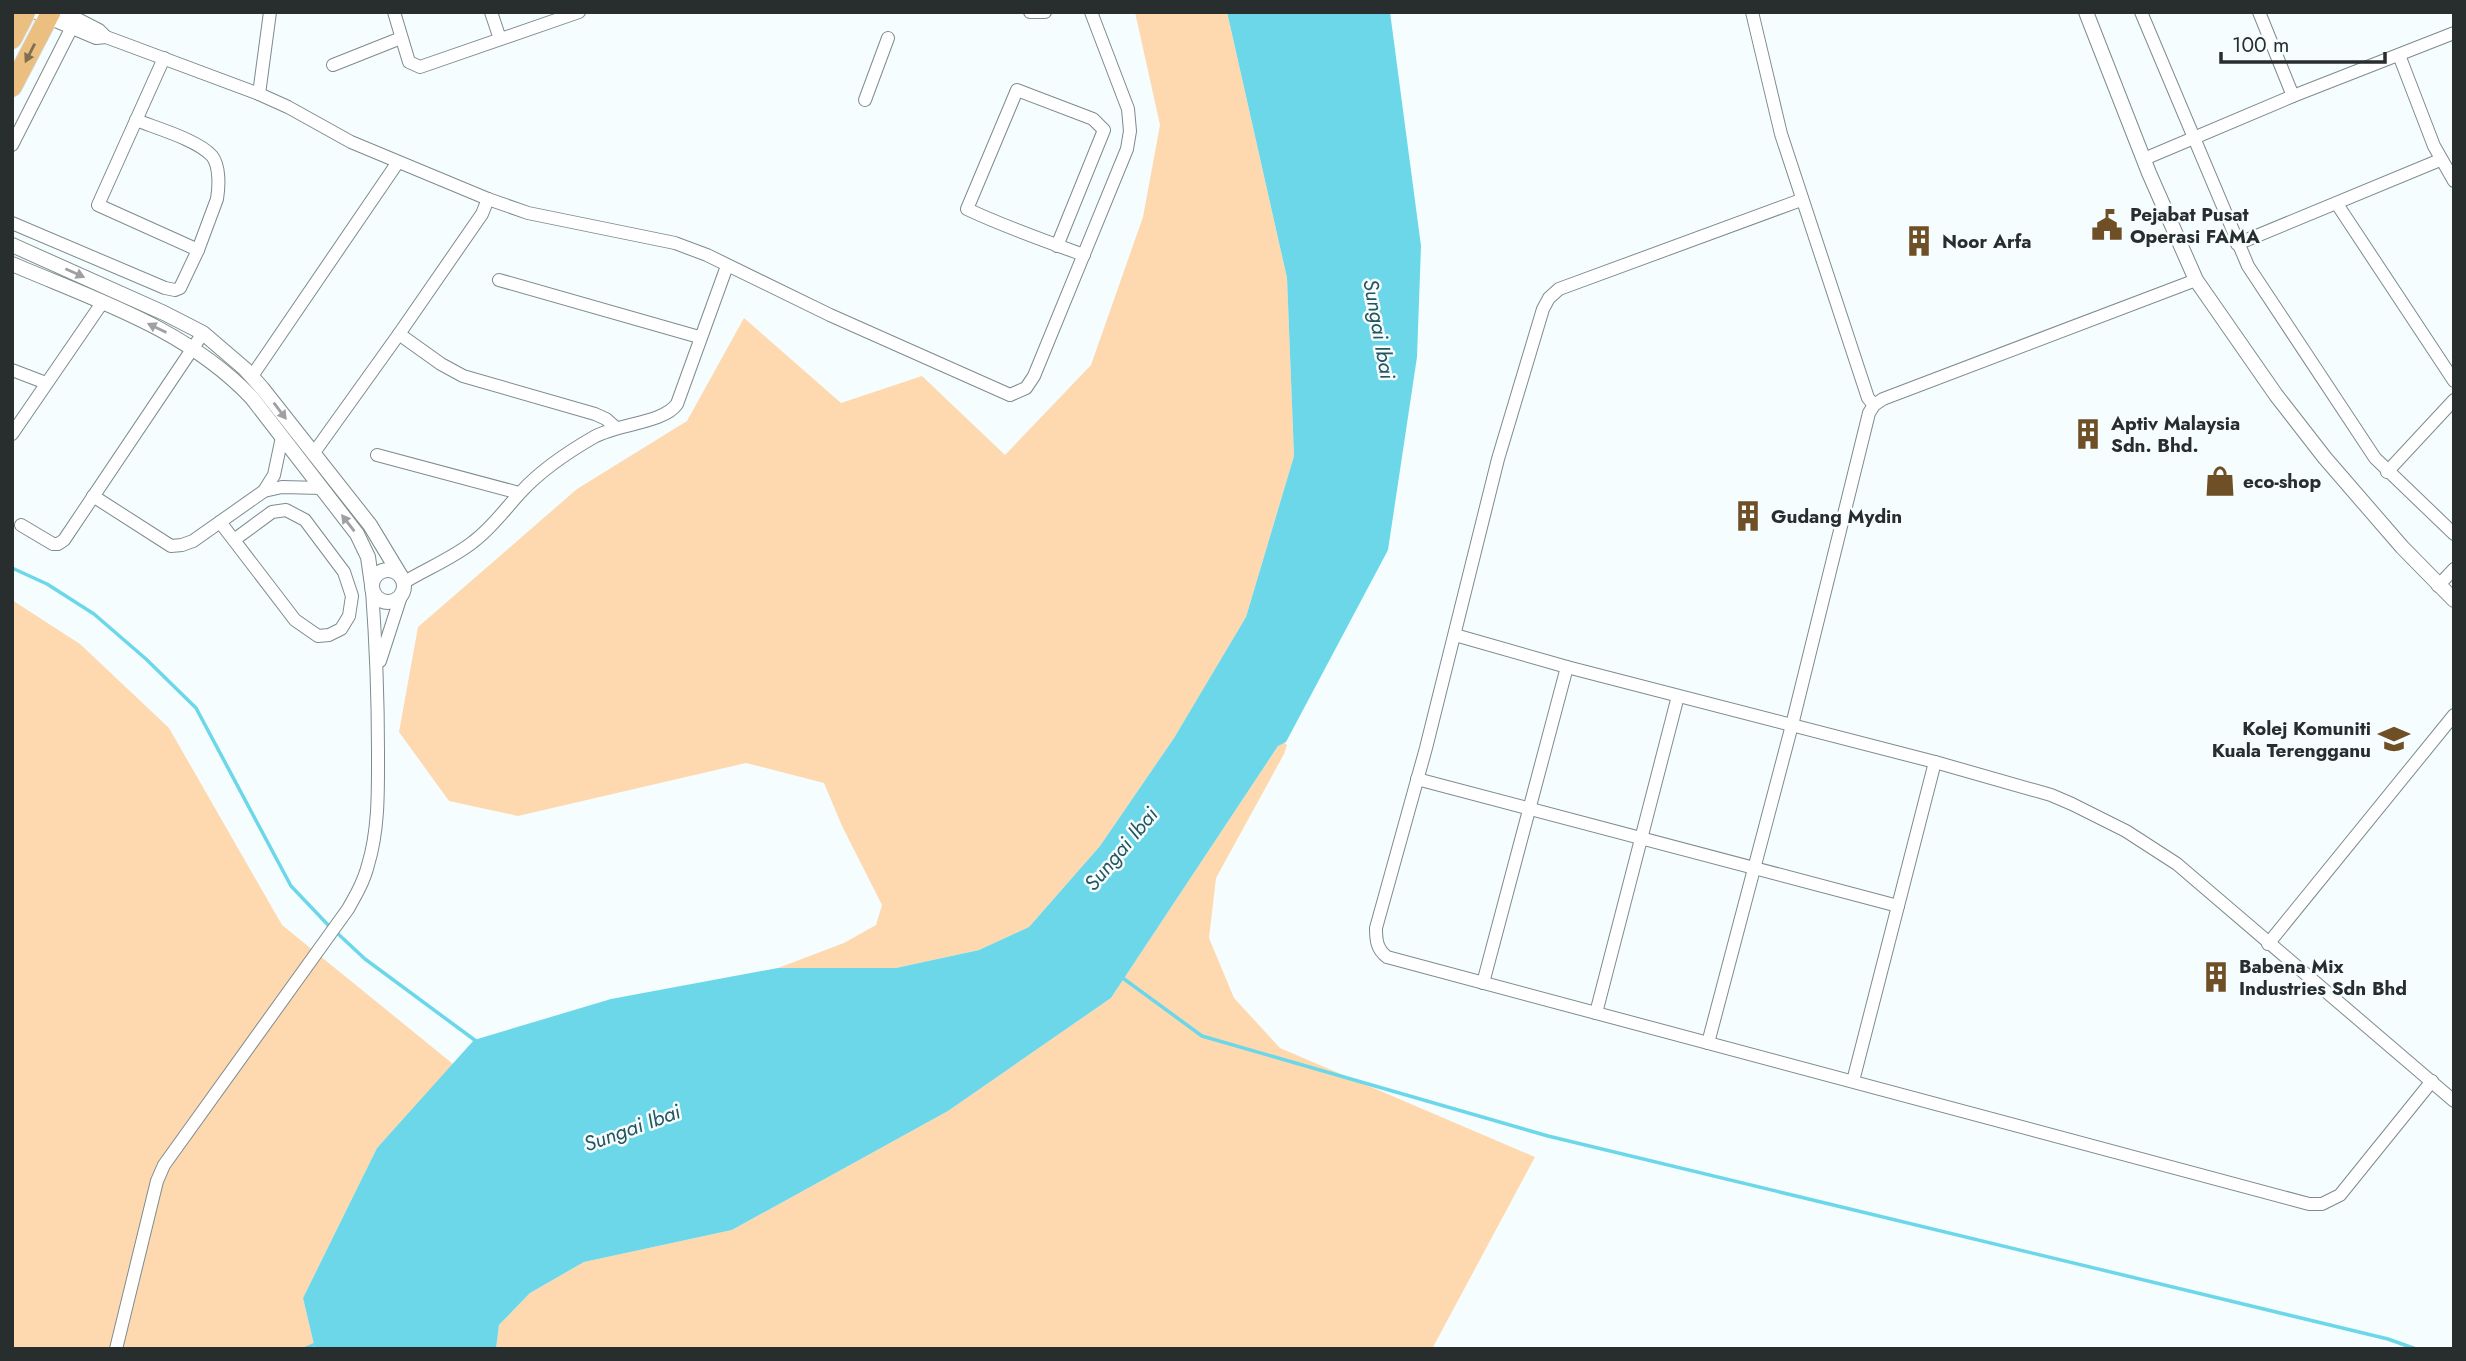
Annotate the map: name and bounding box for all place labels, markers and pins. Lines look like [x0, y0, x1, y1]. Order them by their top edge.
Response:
place label: Pejabat Pusat Operasi FAMA [2130, 201, 2260, 250]
public building icon: Pejabat Pusat Operasi FAMA [2090, 208, 2124, 242]
building icon: Noor Arfa [1902, 224, 1936, 258]
place label: Noor Arfa [1942, 228, 2032, 255]
place label: Aptiv Malaysia Sdn. Bhd. [2110, 410, 2240, 459]
building icon: Aptiv Malaysia Sdn. Bhd. [2071, 417, 2105, 451]
shop icon: eco-shop [2203, 464, 2237, 498]
place label: eco-shop [2243, 468, 2321, 495]
building icon: Gudang Mydin [1731, 499, 1765, 533]
place label: Gudang Mydin [1771, 503, 1902, 530]
place label: Kolej Komuniti Kuala Terengganu [2212, 715, 2371, 764]
school or university icon: Kolej Komuniti Kuala Terengganu [2377, 722, 2411, 756]
place label: Babena Mix Industries Sdn Bhd [2239, 953, 2407, 1002]
building icon: Babena Mix Industries Sdn Bhd [2199, 960, 2233, 994]

